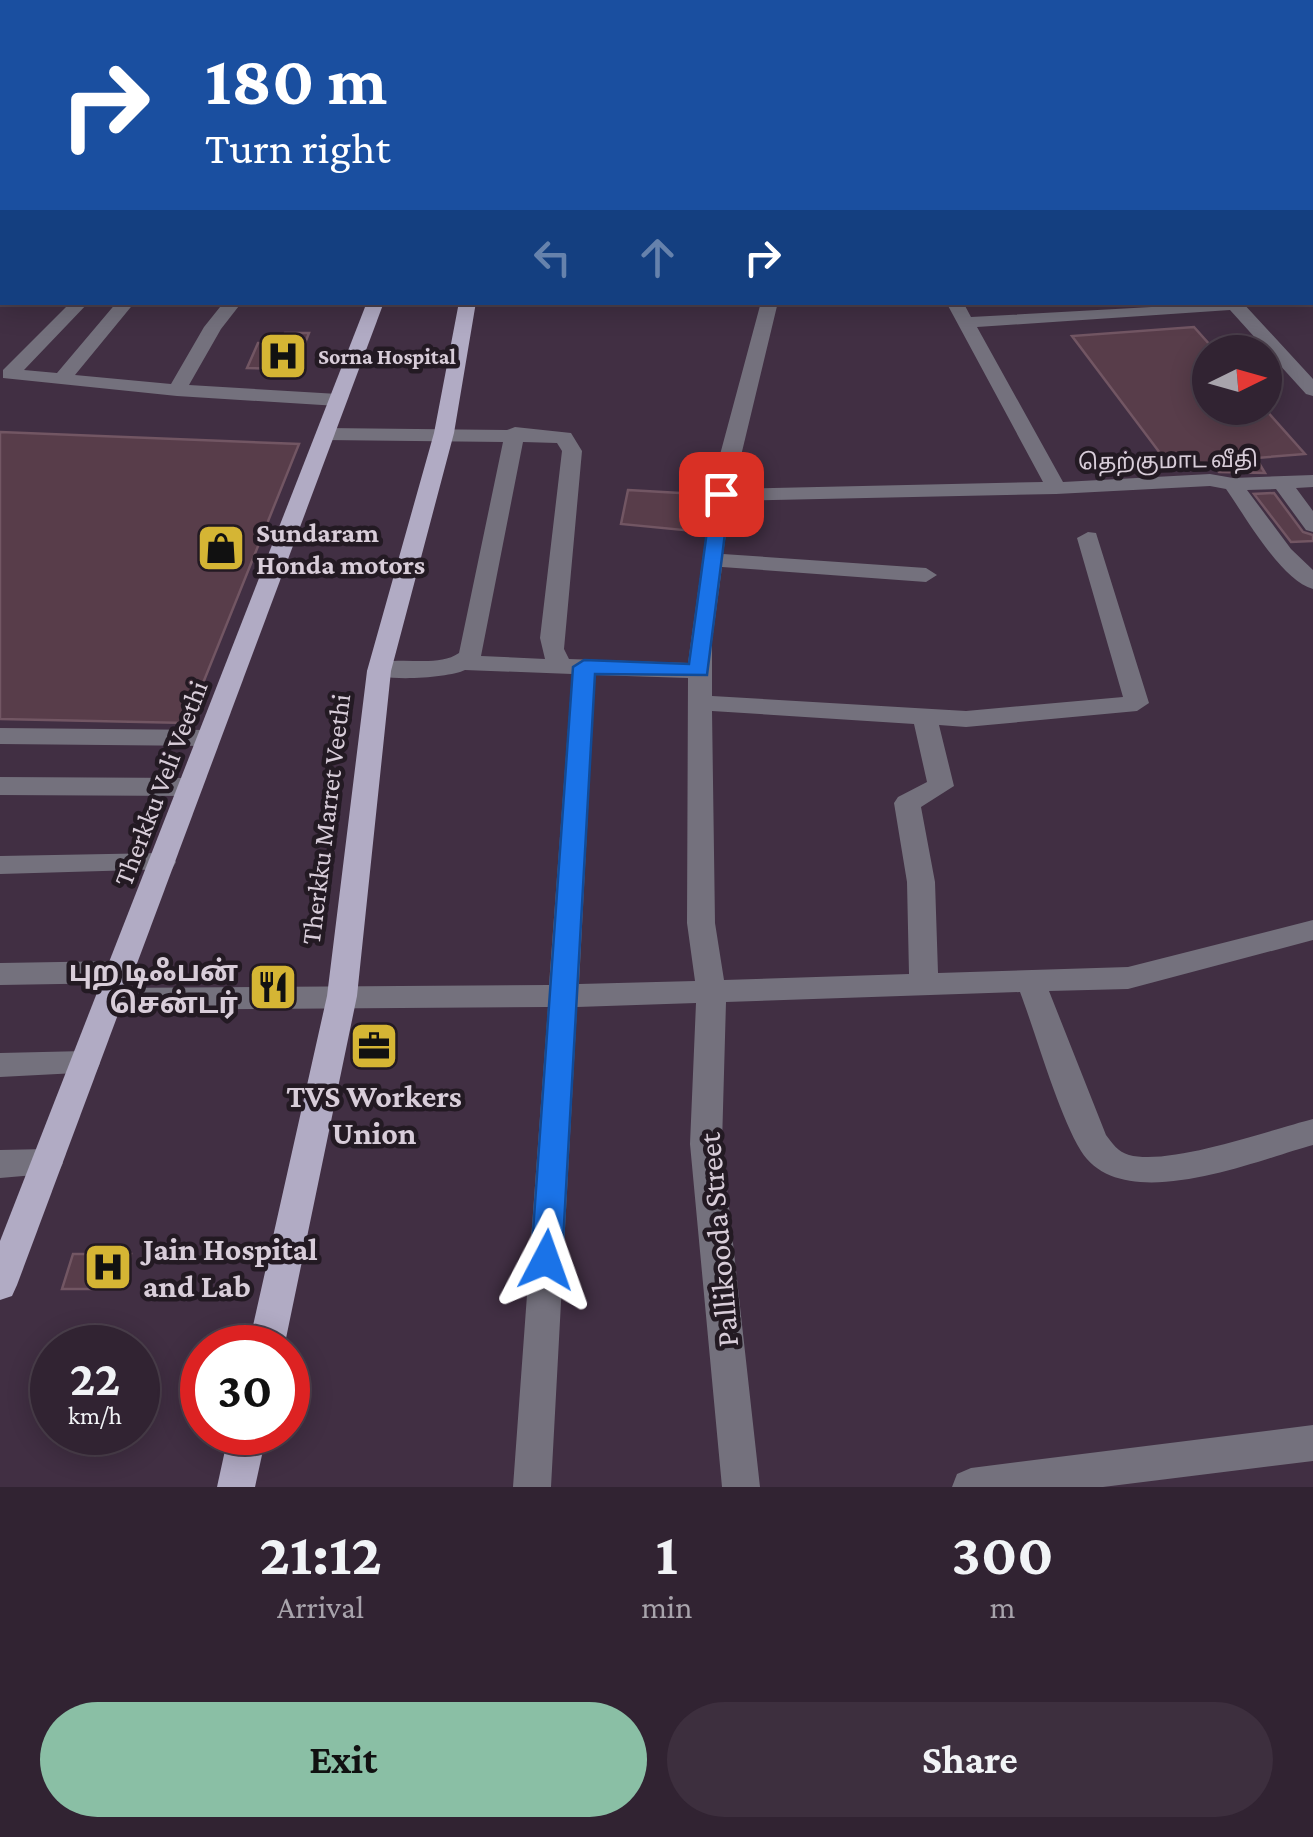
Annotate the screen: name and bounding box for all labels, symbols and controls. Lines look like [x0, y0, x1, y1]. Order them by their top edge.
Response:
icon: right [40, 40, 170, 170]
text: 180 m [205, 41, 387, 119]
text: Turn right [205, 123, 390, 173]
icon: left [525, 230, 580, 285]
icon: ahead [630, 230, 685, 285]
icon: right [735, 230, 790, 285]
hospital icon: Sorna Hospital [257, 330, 309, 382]
north arrow [1192, 335, 1282, 425]
map controls [1192, 335, 1282, 425]
place label: Sorna Hospital [318, 344, 456, 369]
street label: தெற்குமாட வீதி [1078, 446, 1258, 477]
pin [679, 452, 764, 537]
icon: arrive [694, 467, 749, 522]
place label: Sundaram Honda motors [256, 517, 425, 580]
shop icon: Sundaram Honda motors [195, 522, 247, 574]
street label: Therkku Veli Veethi [107, 676, 214, 890]
street label: Therkku Marret Veethi [295, 692, 356, 946]
place label: புற டிஃபன் சென்டர் [69, 956, 238, 1019]
restaurant icon: புற டிஃபன் சென்டர் [247, 961, 299, 1013]
office icon: TVS Workers Union [348, 1020, 400, 1072]
place label: TVS Workers Union [286, 1078, 462, 1151]
street label: Pallikooda Street [691, 1131, 745, 1349]
position arrow [494, 1208, 598, 1312]
place label: Jain Hospital and Lab [140, 1231, 318, 1304]
hospital icon: Jain Hospital and Lab [82, 1241, 134, 1293]
speed limit sign: 30 [180, 1325, 310, 1455]
text: 22 [70, 1350, 120, 1406]
text: km/h [68, 1402, 122, 1429]
text: 21:12 [259, 1520, 382, 1587]
text: 1 [656, 1520, 678, 1587]
text: 300 [952, 1520, 1054, 1587]
text: Arrival [277, 1589, 364, 1625]
text: min [641, 1589, 692, 1625]
text: m [990, 1589, 1016, 1625]
button: Exit [40, 1702, 647, 1817]
button: Share [667, 1702, 1273, 1817]

